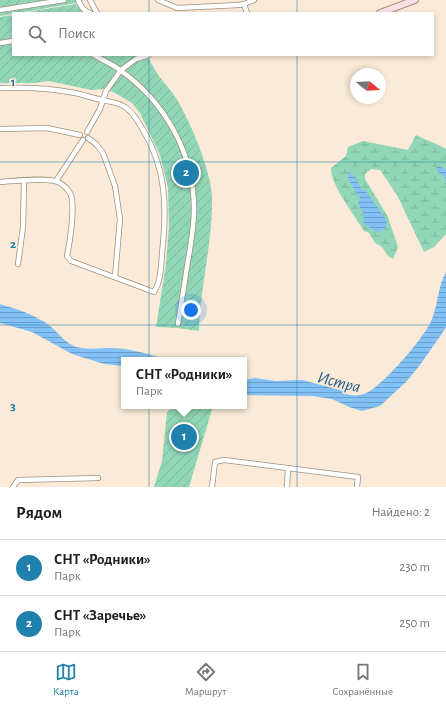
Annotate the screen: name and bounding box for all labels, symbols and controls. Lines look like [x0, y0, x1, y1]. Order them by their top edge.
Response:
search box [12, 12, 434, 56]
icon: search [26, 23, 48, 45]
text: Поиск [58, 26, 96, 41]
north arrow [350, 68, 386, 104]
text: 1 [11, 76, 15, 89]
pin: 2 [173, 158, 199, 188]
text: 2 [10, 238, 16, 251]
your location [181, 300, 201, 320]
popup [121, 357, 247, 409]
text: СНТ «Родники» [136, 367, 232, 382]
water label: Истра [316, 369, 362, 396]
text: Парк [136, 385, 162, 398]
text: 3 [10, 400, 16, 413]
pin: 1 [171, 422, 197, 452]
text: Рядом [16, 504, 62, 521]
text: Найдено: 2 [372, 506, 430, 519]
text: СНТ «Родники» [54, 552, 151, 567]
text: 1 [27, 561, 31, 574]
text: 230 m [399, 561, 430, 574]
text: Парк [54, 570, 81, 583]
text: СНТ «Заречье» [54, 608, 147, 623]
text: 2 [26, 617, 32, 630]
text: 250 m [399, 617, 430, 630]
text: Парк [54, 626, 81, 639]
tab: Карта [53, 661, 79, 698]
tab: Маршрут [185, 661, 226, 698]
tab: Сохранённые [332, 661, 393, 698]

